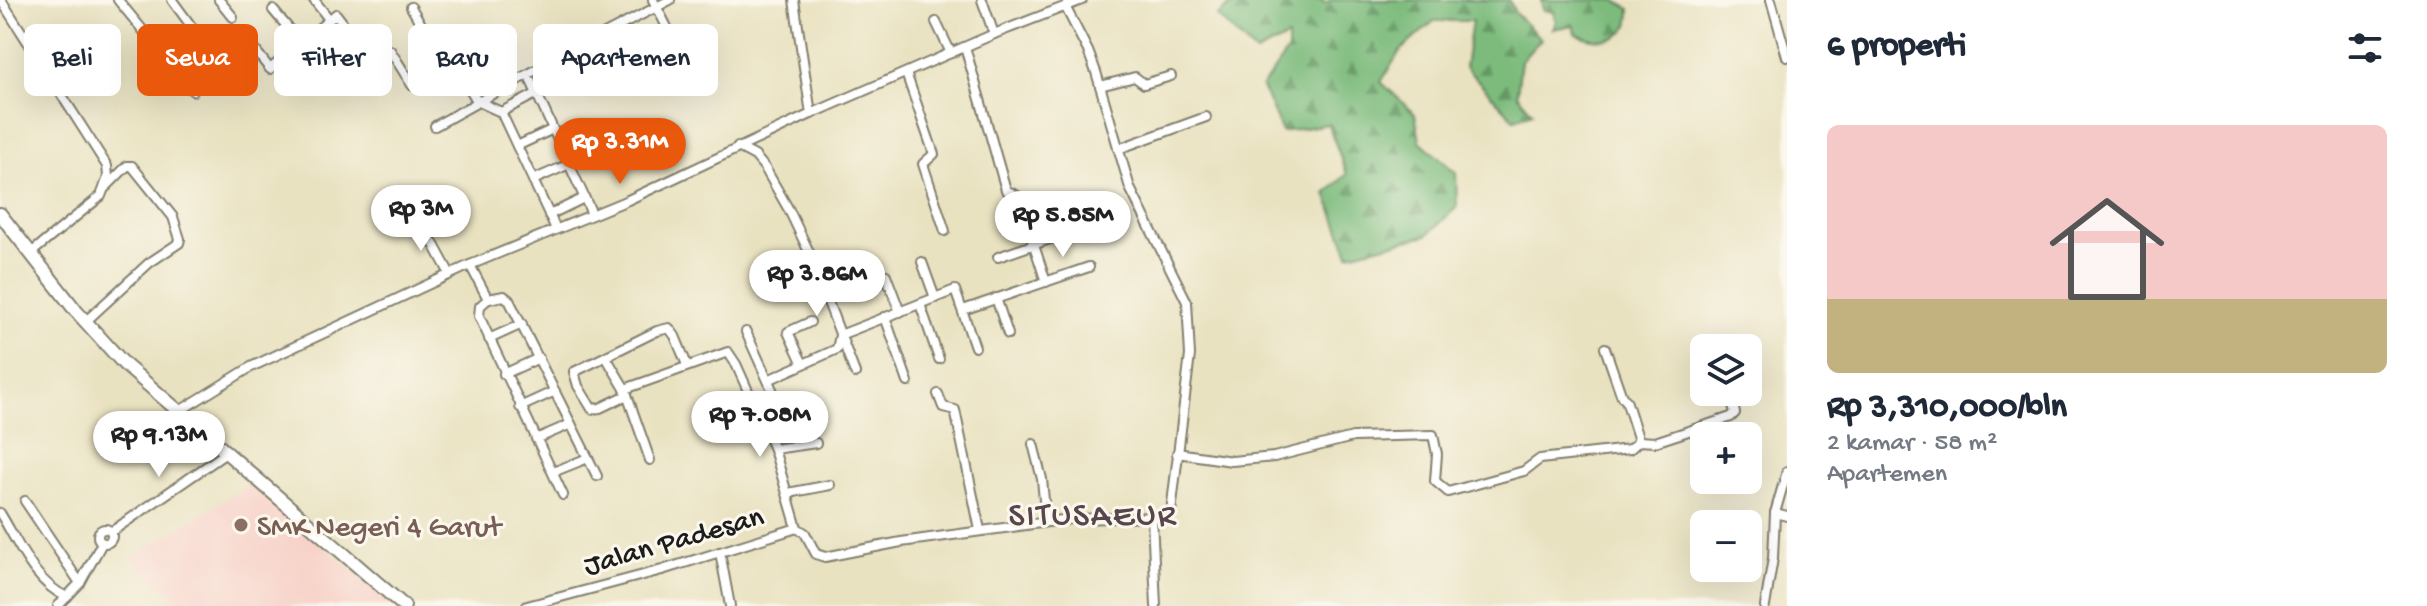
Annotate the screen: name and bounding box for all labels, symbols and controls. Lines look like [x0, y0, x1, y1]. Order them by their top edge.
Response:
chip: Beli [24, 24, 121, 96]
chip: Sewa [137, 24, 258, 96]
chip: Filter [274, 24, 392, 96]
chip: Baru [408, 24, 517, 96]
chip: Apartemen [533, 24, 718, 96]
icon: filters [2343, 26, 2387, 70]
text: 6 properti [1827, 28, 1966, 68]
pin: Rp 3.31M [537, 118, 703, 186]
text: Rp 3.31M [572, 128, 668, 159]
icon: home [2035, 177, 2179, 321]
pin: Rp 3M [365, 185, 477, 253]
pin: Rp 5.85M [980, 191, 1146, 259]
text: Rp 3M [389, 195, 453, 226]
text: Rp 5.85M [1013, 201, 1113, 232]
pin: Rp 3.86M [734, 250, 900, 318]
text: Rp 3.86M [767, 260, 867, 291]
map controls [1690, 334, 1762, 582]
button: layers [1690, 334, 1762, 406]
text: Rp 3,310,000/bln [1827, 389, 2067, 429]
pin: Rp 7.08M [677, 391, 843, 459]
text: Rp 7.08M [709, 401, 811, 432]
pin: Rp 9.13M [76, 411, 242, 479]
text: Rp 9.13M [111, 421, 207, 452]
button: + [1690, 422, 1762, 494]
text: 2 kamar · 58 m² [1827, 429, 1997, 460]
text: Apartemen [1827, 460, 1947, 491]
district label: SITUSAEUR [1008, 498, 1178, 538]
street label: Jalan Padesan [580, 501, 768, 586]
button: − [1690, 510, 1762, 582]
place label: SMK Negeri 4 Garut [257, 512, 504, 547]
marker: SMK Negeri 4 Garut [232, 516, 250, 534]

